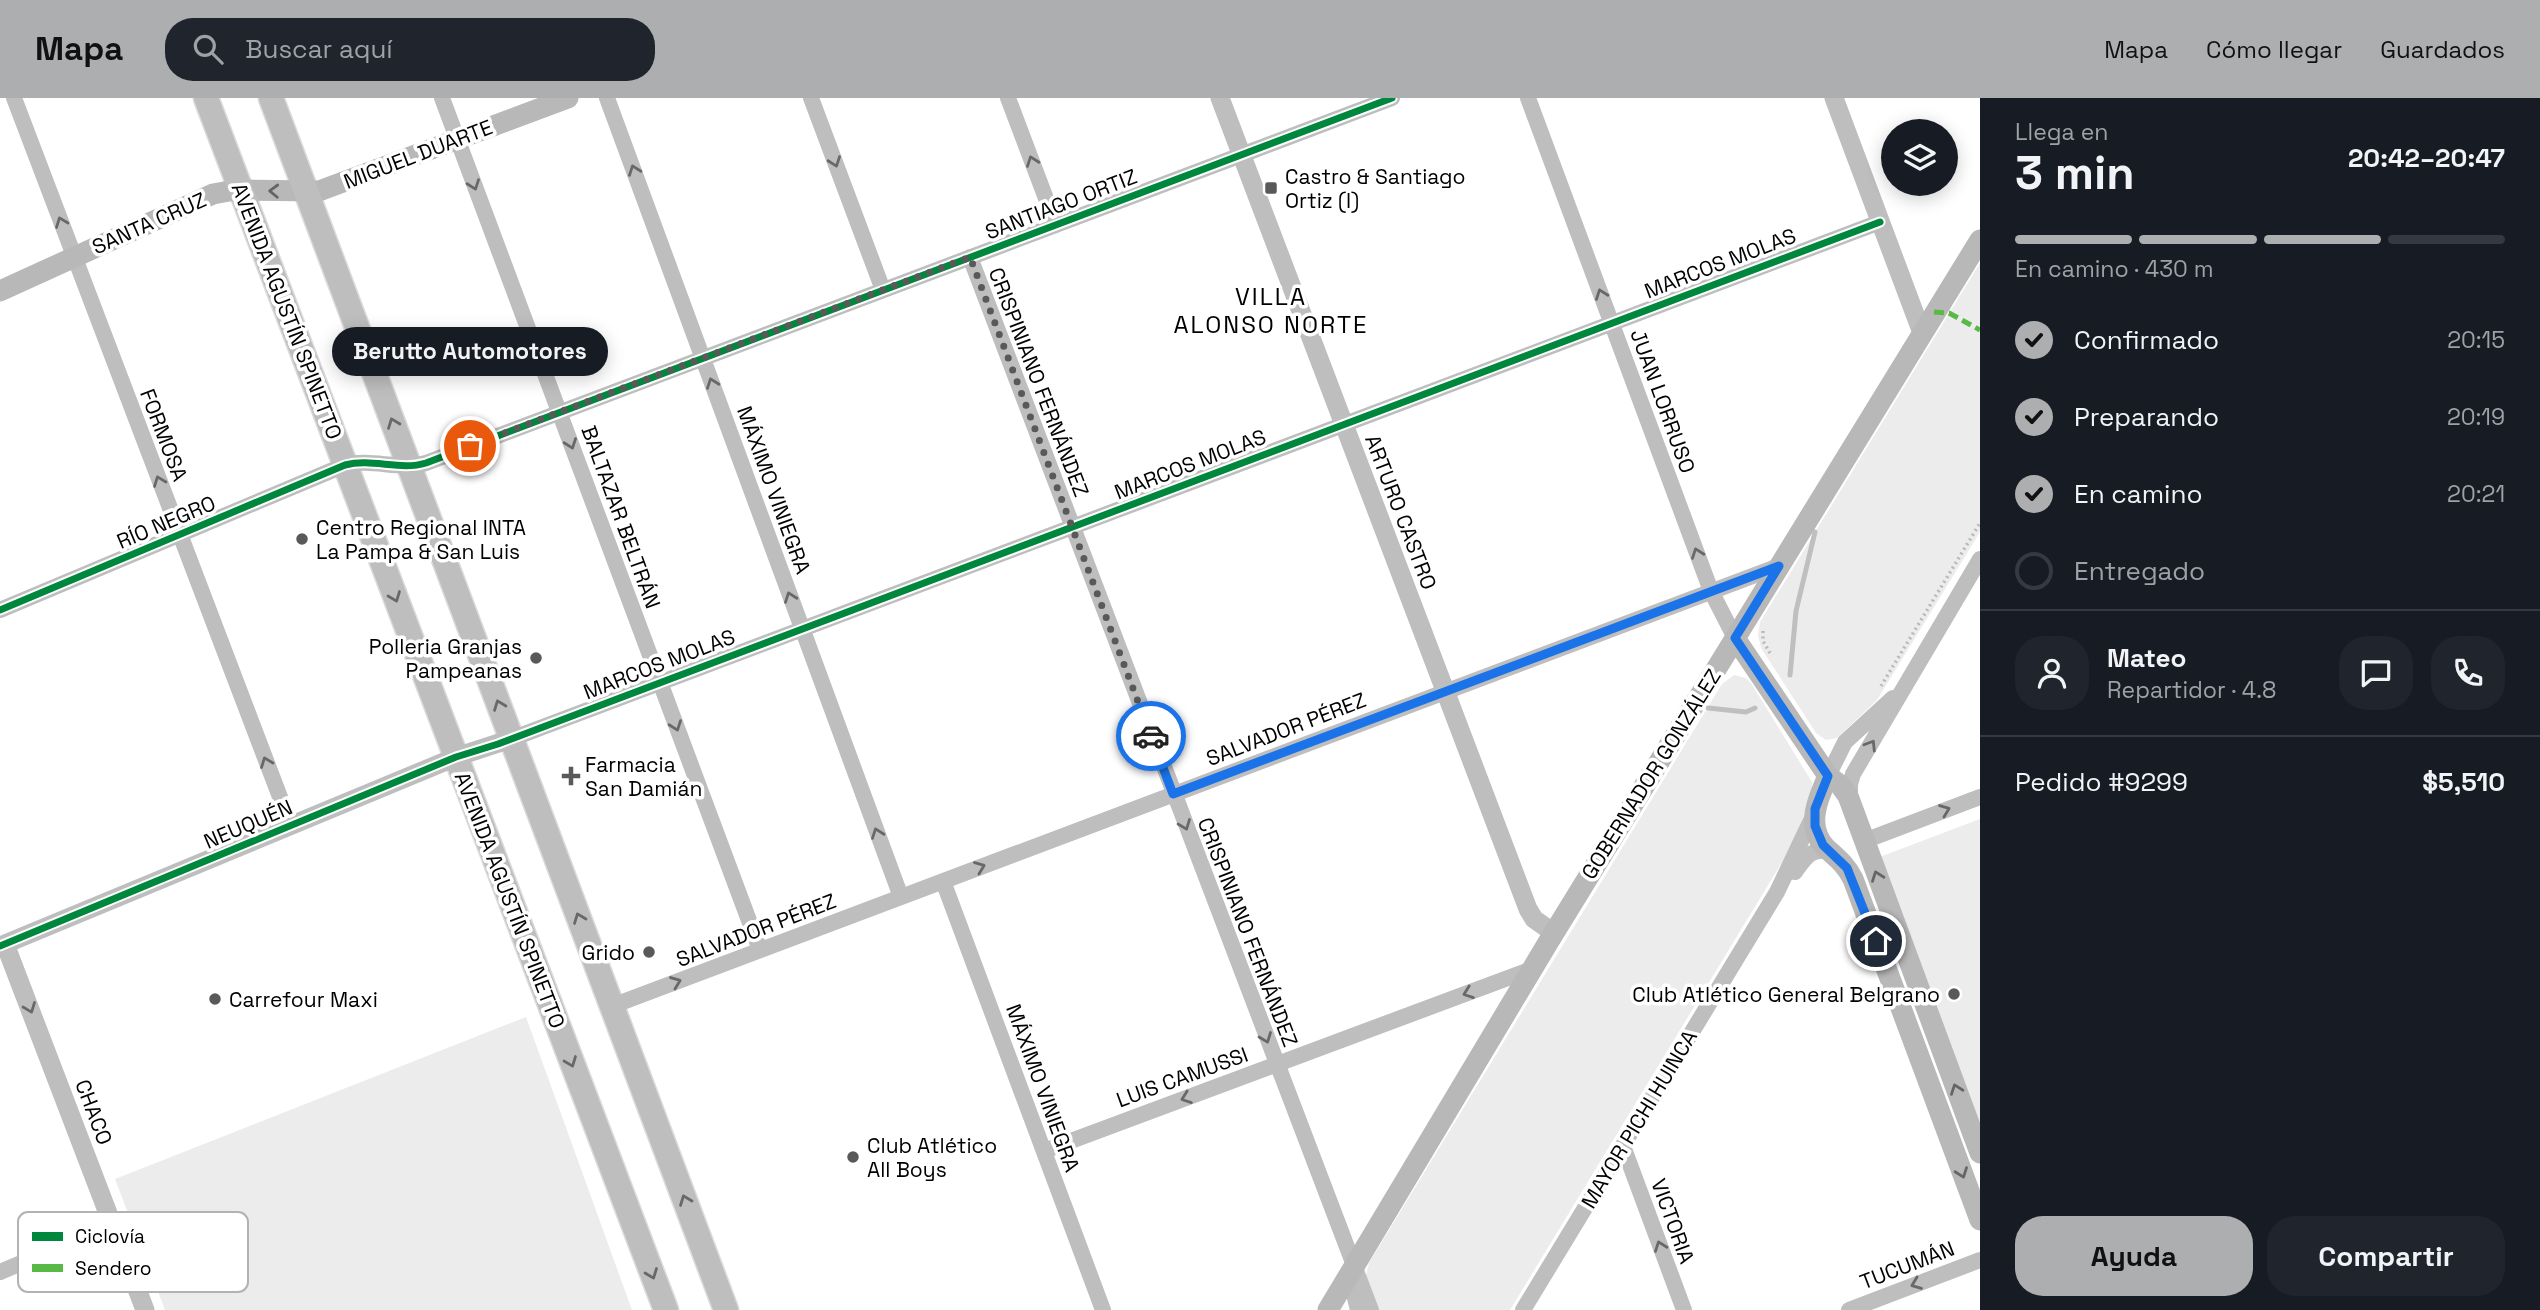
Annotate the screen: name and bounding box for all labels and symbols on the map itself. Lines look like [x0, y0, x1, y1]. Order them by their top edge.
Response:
street label: MIGUEL DUARTE [340, 113, 496, 195]
one-way arrow [827, 155, 841, 167]
one-way arrow [1026, 156, 1040, 168]
street label: SANTIAGO ORTIZ [981, 163, 1141, 245]
place label: Castro & Santiago Ortiz (I) [1285, 163, 1466, 214]
one-way arrow [628, 164, 642, 176]
one-way arrow [466, 178, 480, 190]
street label: AVENIDA AGUSTÍN SPINETTO [226, 179, 348, 443]
marker: Castro & Santiago Ortiz (I) [1263, 180, 1279, 196]
one-way arrow [268, 183, 279, 198]
street label: SANTA CRUZ [88, 186, 210, 260]
one-way arrow [55, 217, 69, 229]
street label: MARCOS MOLAS [1640, 222, 1800, 304]
street label: CRISPINIANO FERNÁNDEZ [983, 263, 1095, 501]
district label: VILLA ALONSO NORTE [1173, 281, 1369, 340]
one-way arrow [1595, 289, 1609, 301]
street label: JUAN LORRUSO [1624, 325, 1702, 477]
callout: Berutto Automotores [332, 327, 608, 376]
one-way arrow [706, 378, 720, 390]
street label: FORMOSA [134, 385, 194, 485]
street label: MÁXIMO VINIEGRA [731, 402, 817, 578]
pin [440, 416, 500, 476]
one-way arrow [388, 418, 402, 430]
street label: BALTAZAR BELTRÁN [575, 422, 667, 612]
street label: MARCOS MOLAS [1110, 423, 1270, 505]
street label: ARTURO CASTRO [1359, 431, 1443, 593]
one-way arrow [563, 437, 577, 449]
one-way arrow [154, 475, 168, 487]
street label: RÍO NEGRO [113, 489, 219, 555]
place label: Centro Regional INTA La Pampa & San Luis [316, 514, 526, 565]
marker: Centro Regional INTA La Pampa & San Luis [294, 531, 310, 547]
one-way arrow [1692, 548, 1706, 560]
one-way arrow [387, 591, 401, 603]
one-way arrow [785, 591, 799, 603]
street label: MARCOS MOLAS [579, 623, 739, 705]
place label: Polleria Granjas Pampeanas [369, 633, 522, 684]
marker: Polleria Granjas Pampeanas [528, 650, 544, 666]
street label: GOBERNADOR GONZÁLEZ [1575, 664, 1727, 884]
street label: SALVADOR PÉREZ [1202, 686, 1370, 772]
one-way arrow [493, 700, 507, 712]
courier [1116, 701, 1186, 771]
one-way arrow [668, 719, 682, 731]
one-way arrow [1863, 740, 1876, 753]
place label: Farmacia San Damián [585, 751, 702, 802]
one-way arrow [261, 757, 275, 769]
street label: AVENIDA AGUSTÍN SPINETTO [449, 768, 571, 1032]
marker: Farmacia San Damián [563, 768, 579, 784]
street label: NEUQUÉN [200, 793, 296, 855]
one-way arrow [1938, 805, 1950, 819]
street label: CRISPINIANO FERNÁNDEZ [1192, 813, 1304, 1051]
one-way arrow [1177, 818, 1191, 831]
one-way arrow [871, 828, 885, 840]
one-way arrow [974, 862, 986, 876]
one-way arrow [1872, 871, 1886, 883]
street label: SALVADOR PÉREZ [672, 887, 840, 973]
pin [1846, 911, 1906, 971]
one-way arrow [573, 913, 587, 925]
place label: Grido [582, 939, 635, 966]
marker: Grido [641, 944, 657, 960]
one-way arrow [669, 976, 681, 990]
place label: Club Atlético General Belgrano [1632, 981, 1940, 1008]
one-way arrow [1462, 985, 1474, 999]
place label: Carrefour Maxi [229, 986, 378, 1013]
marker: Club Atlético General Belgrano [1946, 986, 1962, 1002]
marker: Carrefour Maxi [207, 991, 223, 1007]
street label: MÁXIMO VINIEGRA [1000, 1000, 1086, 1176]
one-way arrow [21, 1001, 35, 1013]
street label: MAYOR PICHI HUINCA [1575, 1025, 1703, 1213]
one-way arrow [1258, 1031, 1272, 1043]
street label: LUIS CAMUSSI [1112, 1041, 1252, 1113]
one-way arrow [563, 1055, 577, 1067]
street label: CHACO [69, 1076, 119, 1148]
one-way arrow [1951, 1084, 1965, 1096]
one-way arrow [1180, 1090, 1192, 1104]
place label: Club Atlético All Boys [867, 1132, 997, 1183]
marker: Club Atlético All Boys [845, 1149, 861, 1165]
one-way arrow [1954, 1167, 1968, 1179]
street label: VICTORIA [1645, 1175, 1701, 1267]
one-way arrow [679, 1195, 693, 1207]
legend [18, 1212, 248, 1292]
text: Ciclovía [75, 1224, 145, 1249]
street label: TUCUMÁN [1856, 1235, 1958, 1295]
one-way arrow [1654, 1240, 1668, 1253]
text: Sendero [75, 1256, 152, 1281]
one-way arrow [644, 1268, 658, 1280]
one-way arrow [1911, 1276, 1923, 1290]

